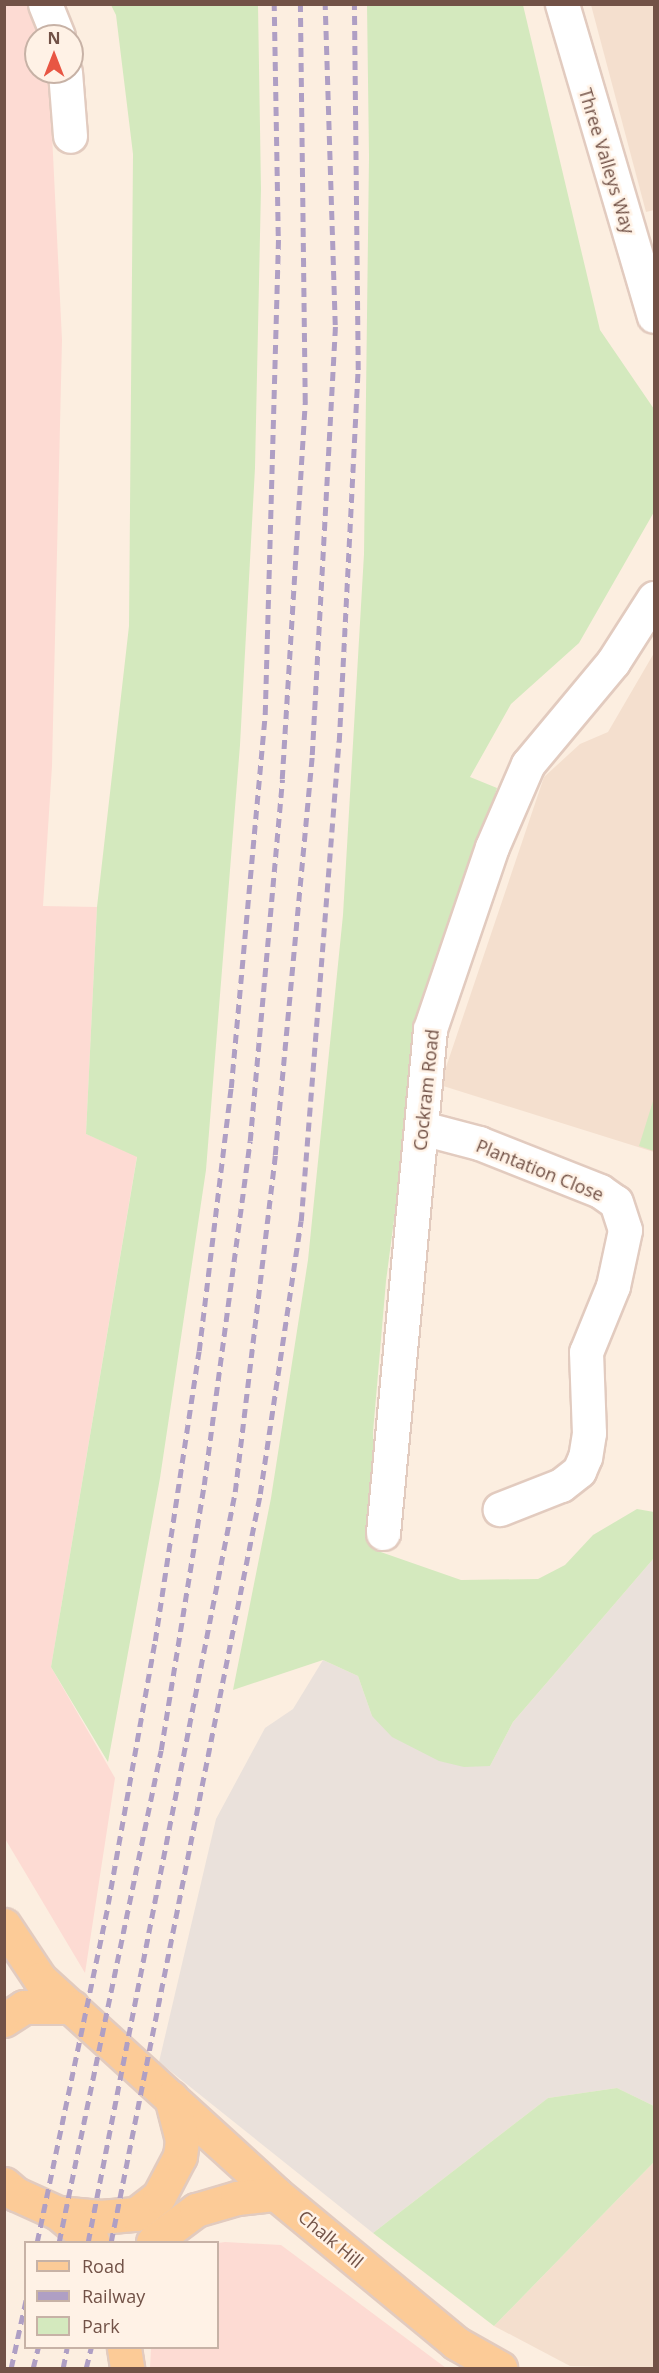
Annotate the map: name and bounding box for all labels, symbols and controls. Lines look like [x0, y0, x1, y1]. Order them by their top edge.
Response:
north arrow [24, 24, 84, 84]
text: N [47, 27, 61, 49]
street label: Three Valleys Way [575, 86, 639, 236]
street label: Cockram Road [409, 1028, 443, 1152]
street label: Plantation Close [473, 1135, 607, 1205]
street label: Chalk Hill [294, 2206, 368, 2272]
legend [24, 2241, 219, 2349]
text: Road [82, 2254, 125, 2278]
text: Railway [82, 2284, 145, 2308]
text: Park [82, 2314, 120, 2338]

